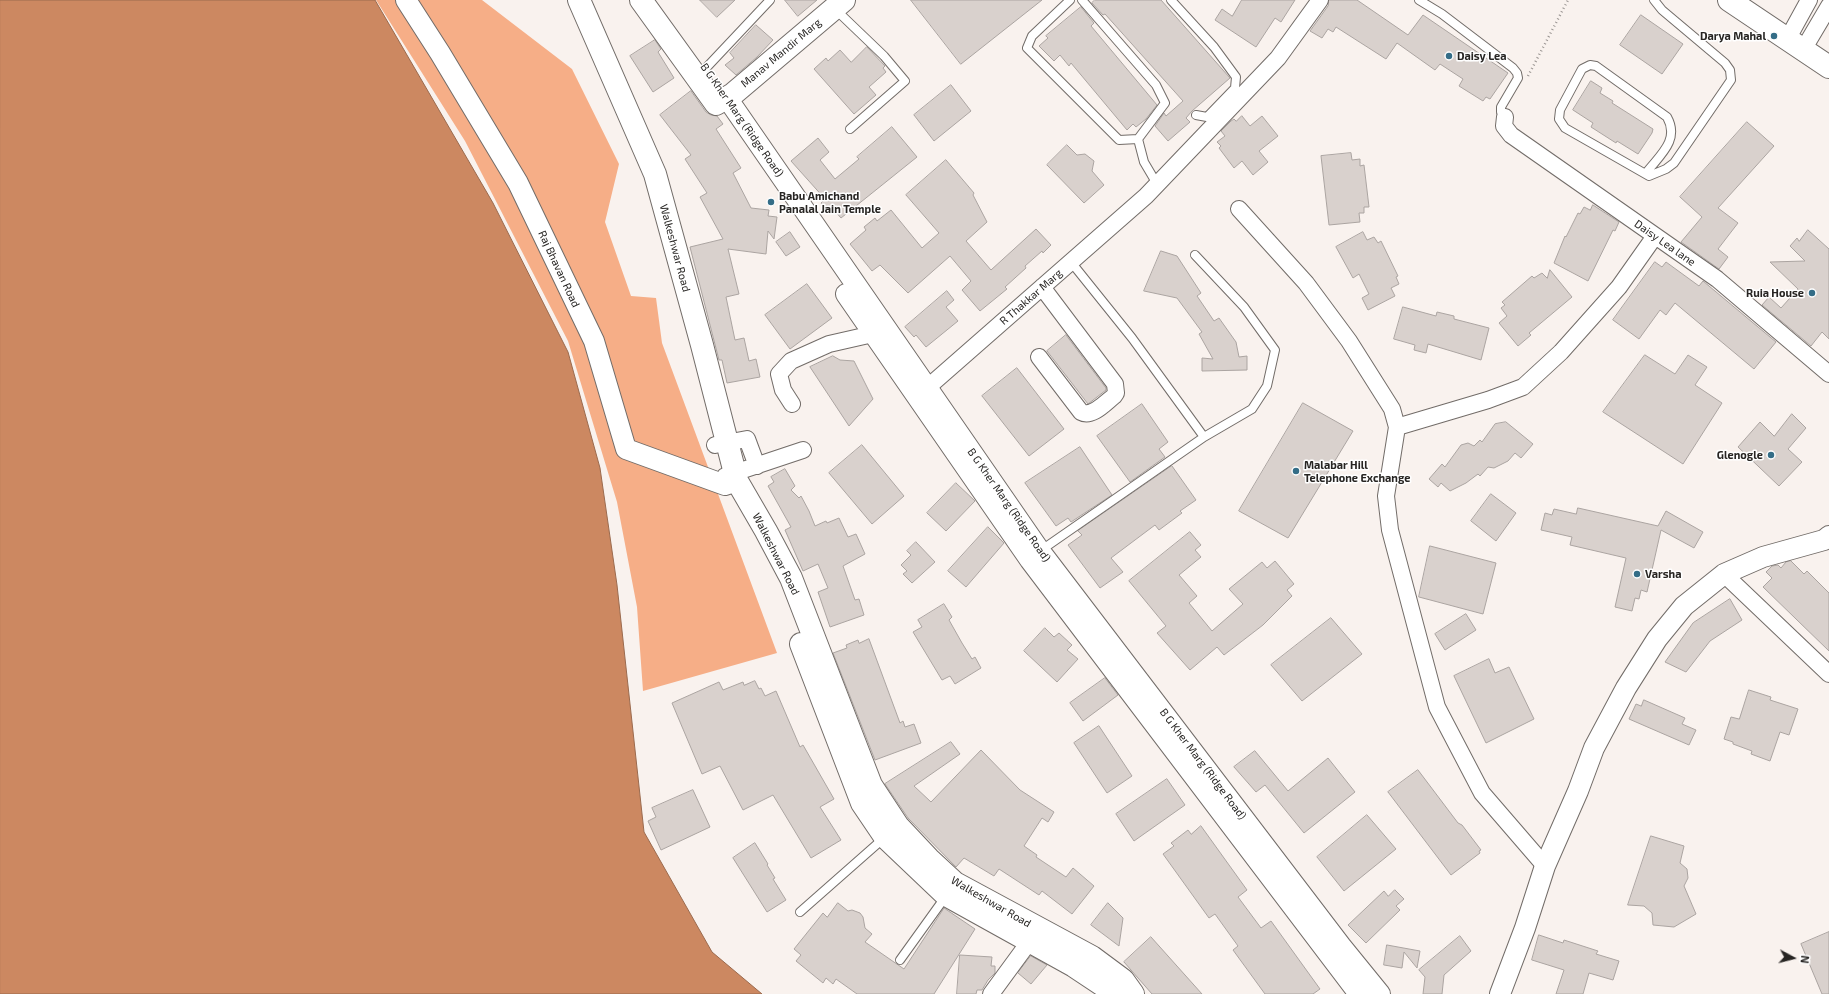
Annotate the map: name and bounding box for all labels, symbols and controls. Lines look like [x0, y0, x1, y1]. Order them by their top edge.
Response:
street label: Manav Mandir Marg [738, 16, 824, 90]
place label: Darya Mahal [1700, 29, 1766, 43]
marker: Darya Mahal [1769, 31, 1779, 41]
place label: Daisy Lea [1457, 49, 1507, 63]
marker: Daisy Lea [1444, 51, 1454, 61]
street label: B G Kher Marg (Ridge Road) [698, 61, 786, 179]
place label: Babu Amichand Panalal Jain Temple [779, 189, 881, 215]
marker: Babu Amichand Panalal Jain Temple [766, 197, 776, 207]
street label: Walkeshwar Road [657, 203, 693, 293]
street label: Daisy Lea lane [1632, 217, 1698, 269]
street label: Raj Bhavan Road [535, 228, 583, 310]
street label: R Thakkar Marg [997, 266, 1065, 328]
place label: Ruia House [1746, 286, 1804, 300]
marker: Ruia House [1807, 288, 1817, 298]
street label: B G Kher Marg (Ridge Road) [965, 446, 1053, 564]
place label: Glenogle [1717, 448, 1763, 462]
marker: Glenogle [1766, 450, 1776, 460]
place label: Malabar Hill Telephone Exchange [1304, 458, 1411, 484]
marker: Malabar Hill Telephone Exchange [1291, 466, 1301, 476]
street label: Walkeshwar Road [750, 511, 802, 597]
place label: Varsha [1645, 567, 1681, 581]
marker: Varsha [1632, 569, 1642, 579]
street label: B G Kher Marg (Ridge Road) [1157, 706, 1249, 822]
street label: Walkeshwar Road [949, 874, 1033, 930]
north arrow [1773, 938, 1813, 978]
text: N [1798, 955, 1812, 964]

